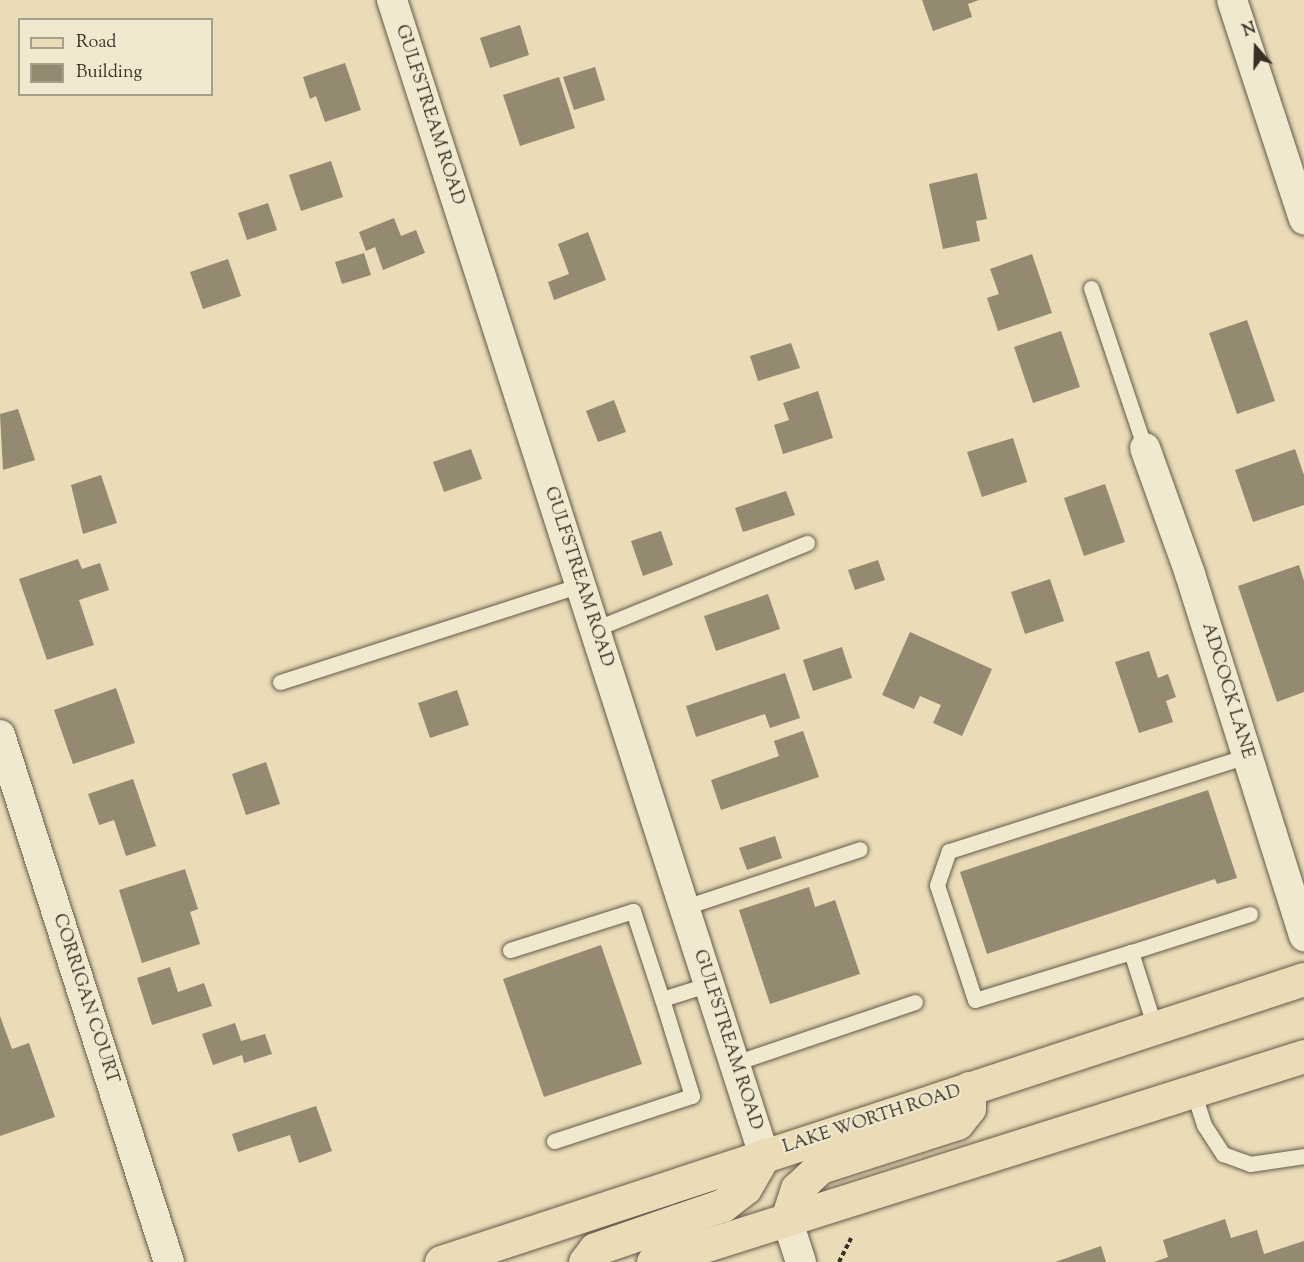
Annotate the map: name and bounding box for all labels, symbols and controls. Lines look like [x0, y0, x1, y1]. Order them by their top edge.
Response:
legend [18, 18, 213, 96]
north arrow [1226, 18, 1286, 78]
text: N [1240, 18, 1260, 44]
street label: GULFSTREAM ROAD [390, 22, 468, 208]
text: Road [76, 30, 116, 56]
text: Building [76, 60, 142, 86]
street label: GULFSTREAM ROAD [539, 484, 617, 670]
street label: ADCOCK LANE [1196, 620, 1258, 762]
street label: CORRIGAN COURT [47, 911, 123, 1087]
street label: GULFSTREAM ROAD [688, 947, 766, 1133]
street label: LAKE WORTH ROAD [780, 1081, 964, 1159]

